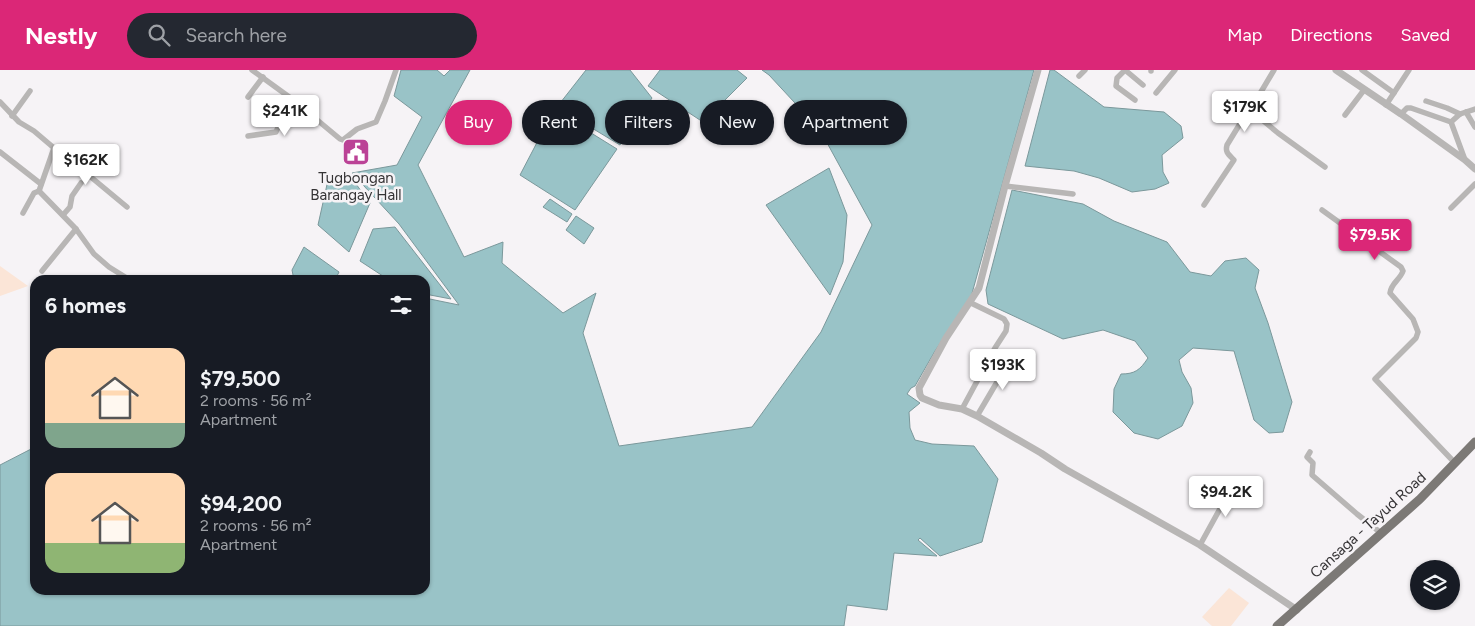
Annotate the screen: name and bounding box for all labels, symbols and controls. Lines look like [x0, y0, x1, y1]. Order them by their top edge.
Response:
search box [127, 13, 477, 58]
text: Nestly [25, 21, 97, 50]
icon: search [145, 21, 173, 49]
text: Search here [185, 24, 287, 47]
text: Map [1227, 24, 1262, 46]
text: Directions [1290, 24, 1372, 46]
text: Saved [1400, 24, 1450, 46]
pin: $179K [1210, 90, 1280, 133]
pin: $241K [250, 94, 320, 137]
text: $179K [1223, 97, 1267, 116]
chip: Buy [445, 100, 512, 145]
chip: Rent [522, 100, 595, 145]
chip: Filters [605, 100, 690, 145]
chip: New [700, 100, 774, 145]
chip: Apartment [784, 100, 907, 145]
text: $241K [262, 101, 308, 120]
public building icon: Tugbongan Barangay Hall [341, 137, 371, 167]
pin: $162K [51, 144, 121, 186]
text: $162K [64, 150, 108, 169]
place label: Tugbongan Barangay Hall [310, 169, 402, 204]
pin: $79.5K [1334, 218, 1416, 261]
text: $79.5K [1350, 225, 1400, 244]
icon: filters [387, 291, 415, 319]
text: 6 homes [45, 293, 126, 318]
pin: $193K [968, 348, 1038, 391]
text: $193K [981, 355, 1025, 374]
text: $79,500 [200, 366, 280, 391]
icon: home [85, 368, 145, 428]
text: 2 rooms · 56 m² [200, 391, 312, 410]
text: Apartment [200, 410, 277, 429]
street label: Cansaga - Tayud Road [1306, 468, 1430, 582]
pin: $94.2K [1185, 476, 1267, 518]
text: $94.2K [1200, 482, 1252, 501]
text: $94,200 [200, 491, 282, 516]
icon: home [85, 493, 145, 553]
text: 2 rooms · 56 m² [200, 516, 312, 535]
text: Apartment [200, 535, 277, 554]
map controls [1410, 560, 1460, 610]
button: layers [1410, 560, 1460, 610]

